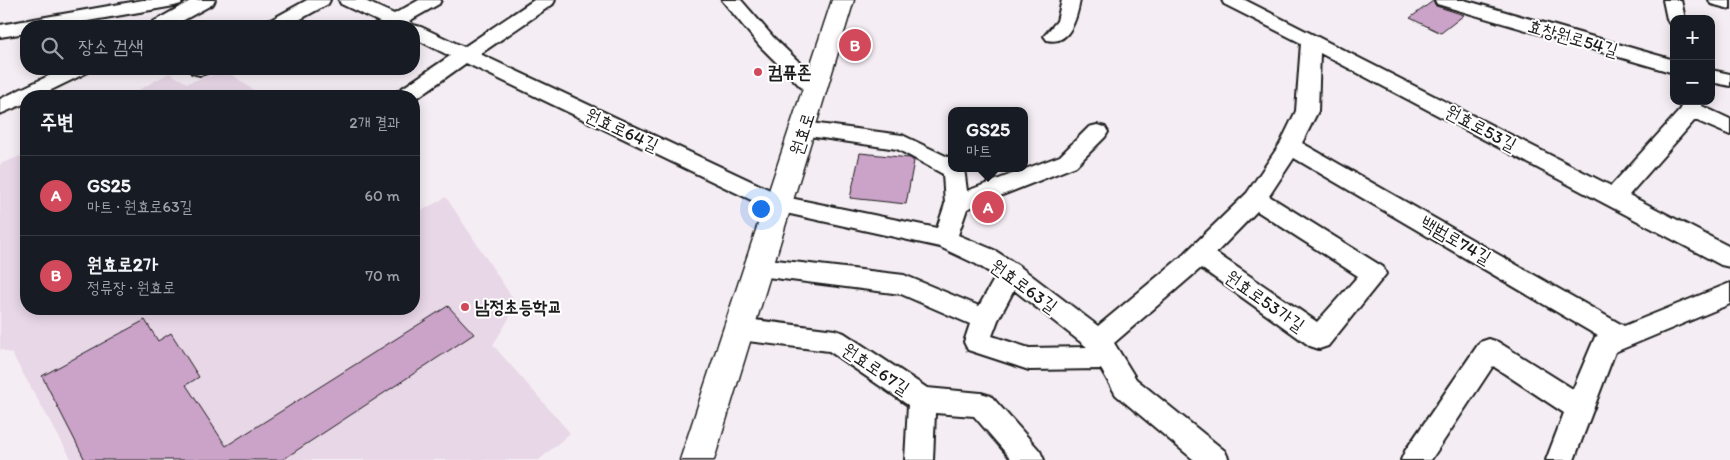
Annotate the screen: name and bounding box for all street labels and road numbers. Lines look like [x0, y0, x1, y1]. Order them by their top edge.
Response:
street label: 효창원로54길 [1525, 15, 1621, 61]
street label: 원효로53길 [1442, 100, 1521, 156]
street label: 원효로64길 [582, 103, 663, 157]
street label: 원효로 [785, 110, 819, 158]
street label: 백범로74길 [1417, 211, 1496, 269]
street label: 원효로63길 [986, 254, 1062, 318]
street label: 원효로53가길 [1221, 266, 1309, 337]
street label: 원효로67길 [838, 339, 914, 400]

